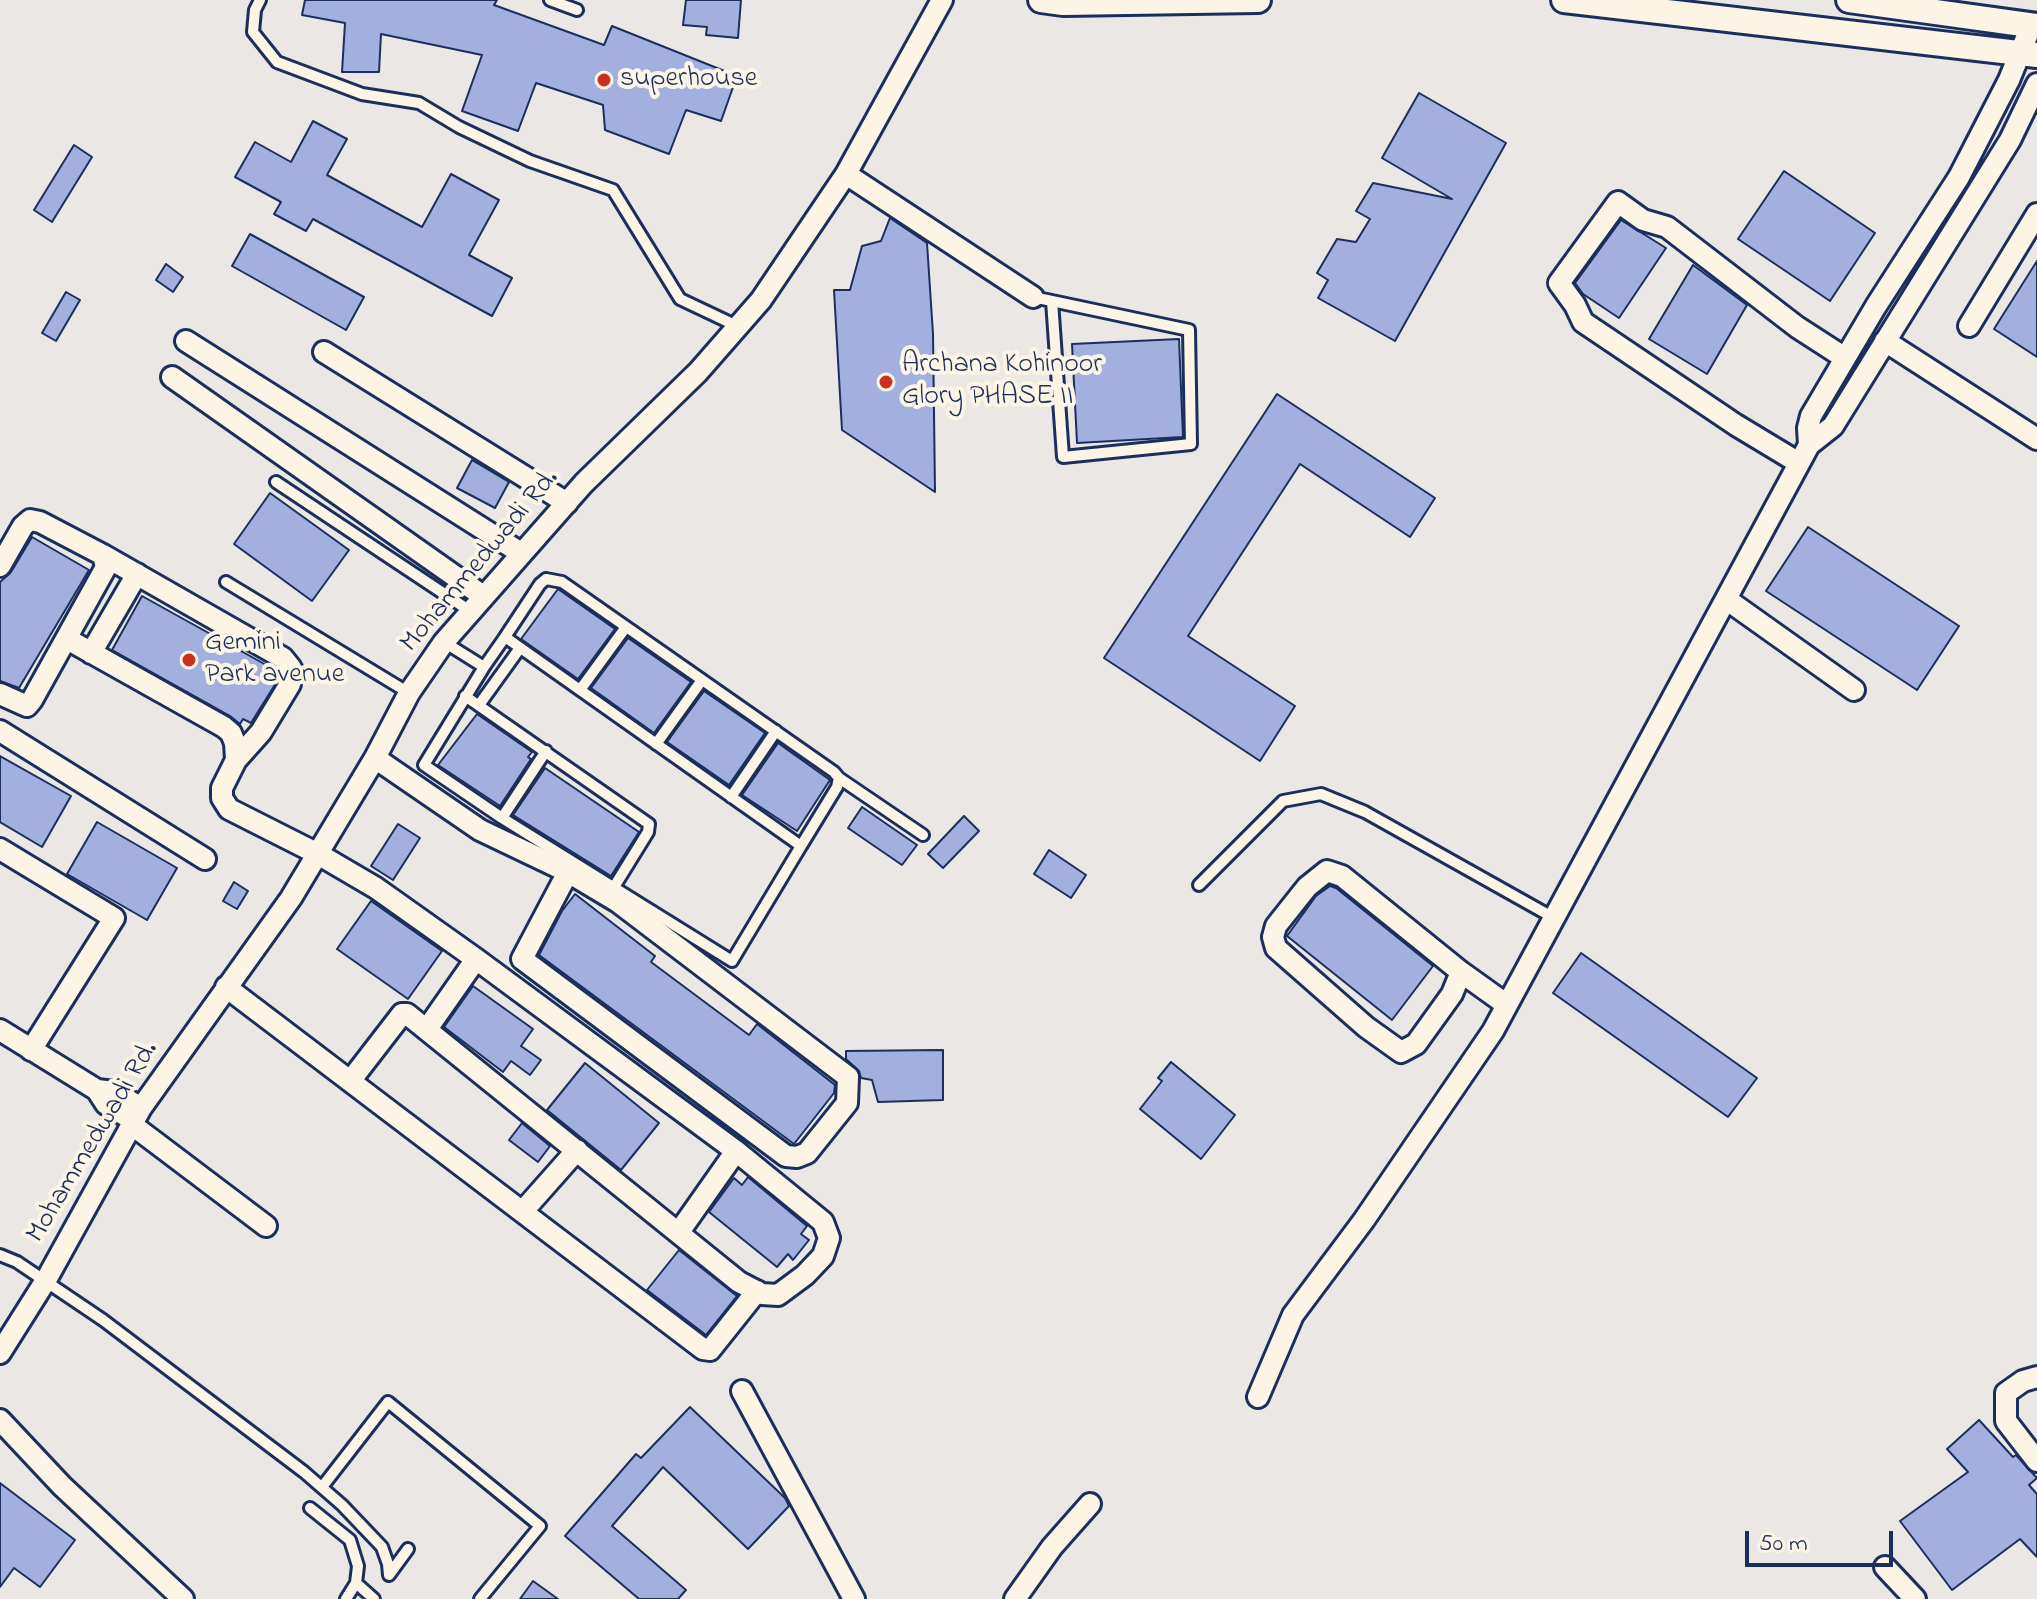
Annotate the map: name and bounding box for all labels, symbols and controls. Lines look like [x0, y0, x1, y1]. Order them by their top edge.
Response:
place label: superhouse [620, 63, 757, 97]
marker: superhouse [595, 71, 613, 89]
place label: Archana Kohinoor Glory PHASE II [902, 349, 1102, 415]
marker: Archana Kohinoor Glory PHASE II [877, 373, 895, 391]
street label: Mohammedwadi Rd. [395, 463, 567, 661]
place label: Gemini Park avenue [205, 627, 344, 693]
marker: Gemini Park avenue [180, 651, 198, 669]
street label: Mohammedwadi Rd. [21, 1036, 167, 1250]
scale bar [1749, 1515, 1897, 1565]
text: 50 m [1759, 1527, 1808, 1562]

